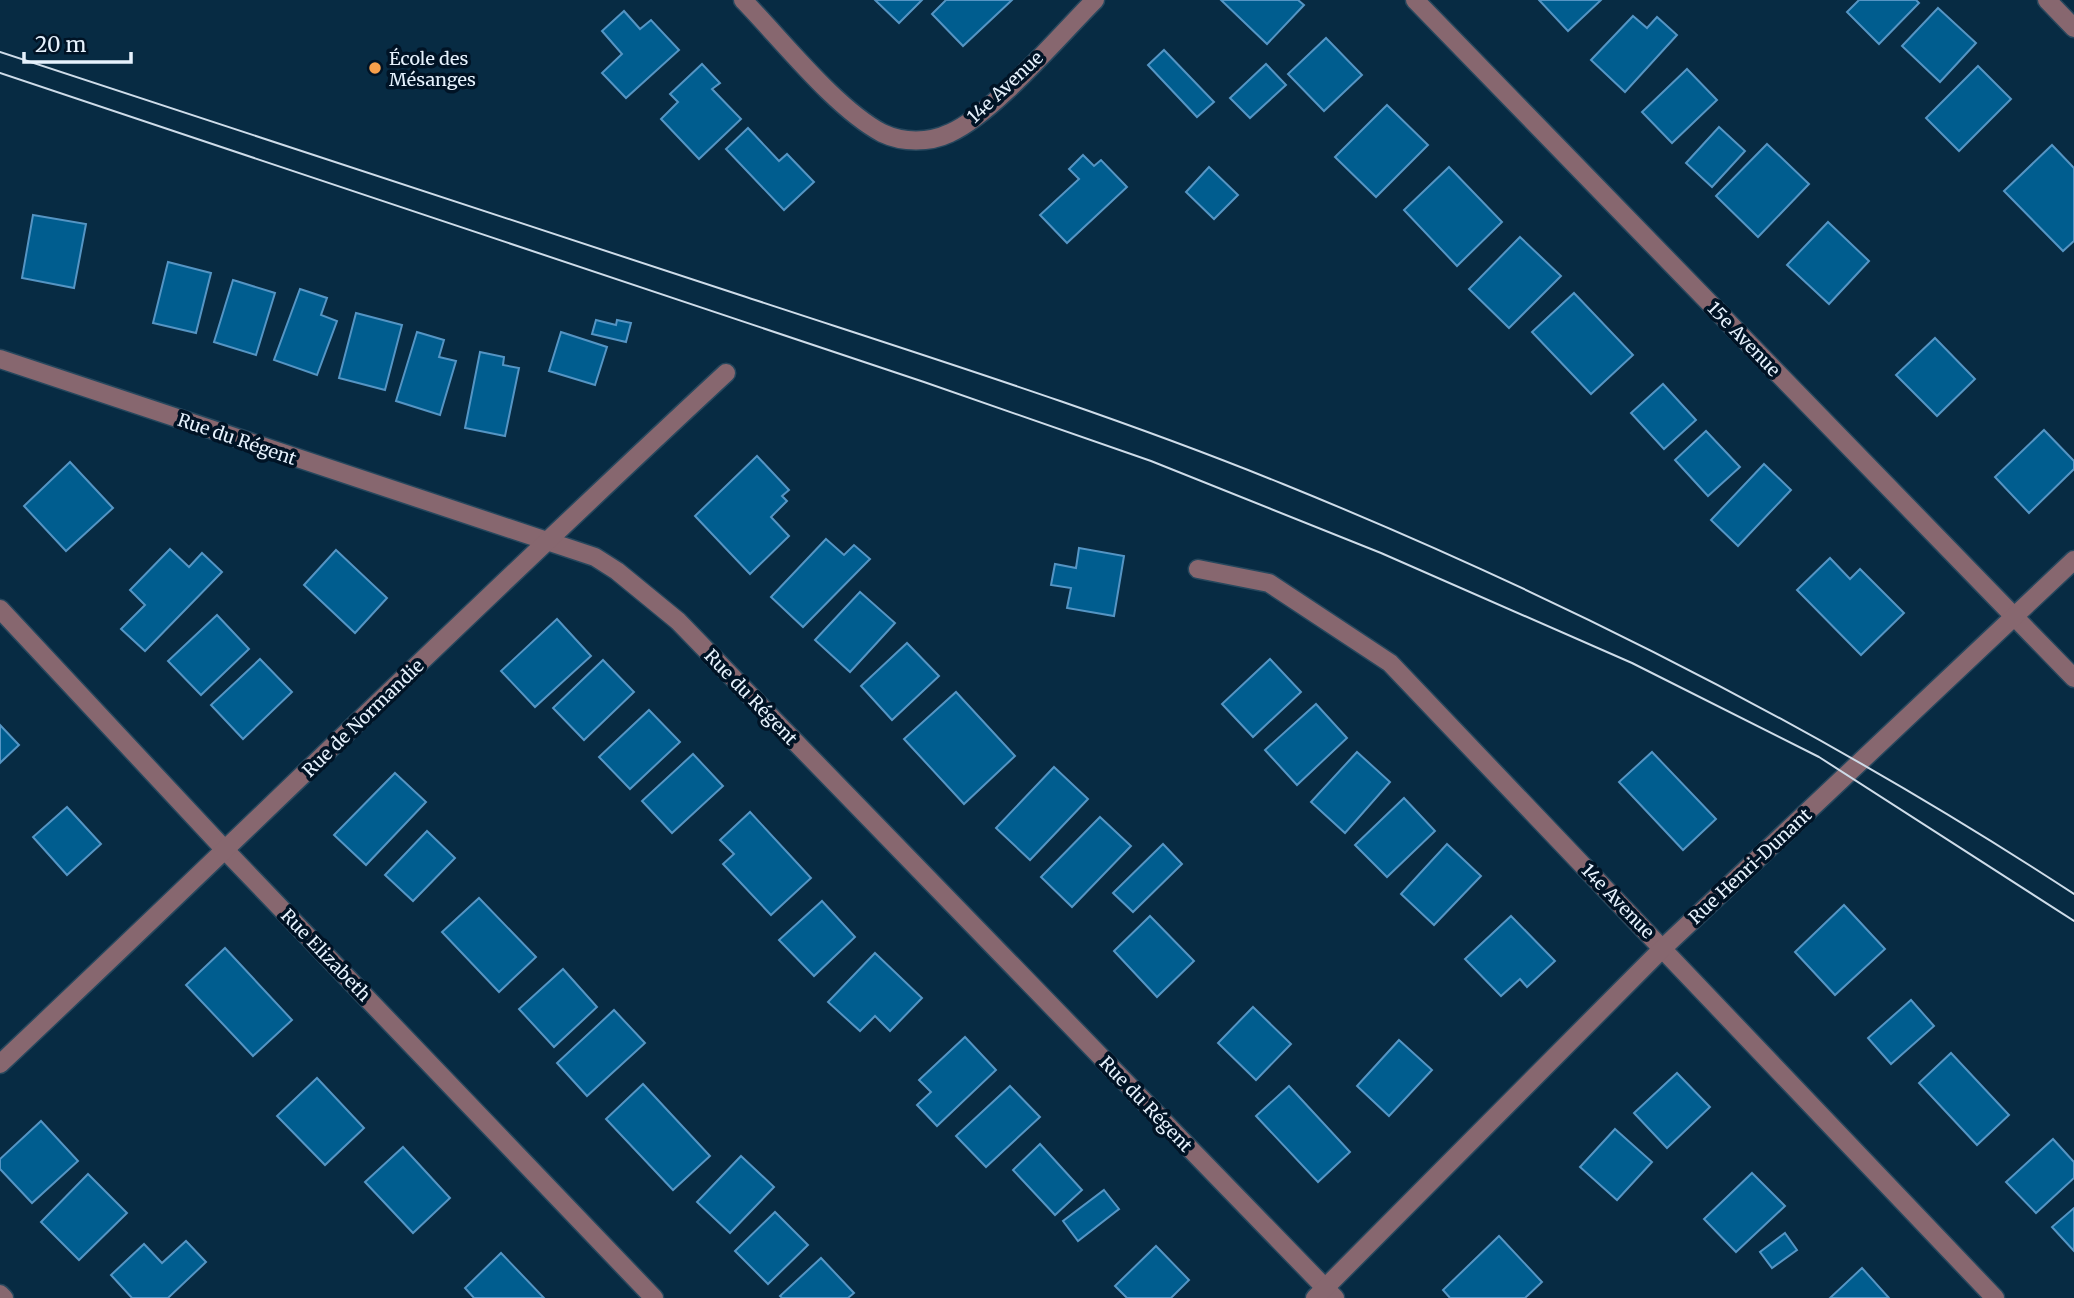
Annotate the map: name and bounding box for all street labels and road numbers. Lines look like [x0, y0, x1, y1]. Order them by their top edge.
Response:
street label: 14e Avenue [962, 46, 1048, 128]
street label: 15e Avenue [1703, 297, 1785, 381]
street label: Rue du Régent [175, 408, 299, 470]
street label: Rue du Régent [700, 644, 802, 750]
street label: Rue de Normandie [298, 654, 428, 782]
street label: Rue Henri-Dunant [1684, 803, 1816, 929]
street label: 14e Avenue [1577, 859, 1659, 943]
street label: Rue Elizabeth [276, 904, 376, 1006]
street label: Rue du Régent [1095, 1051, 1197, 1157]

